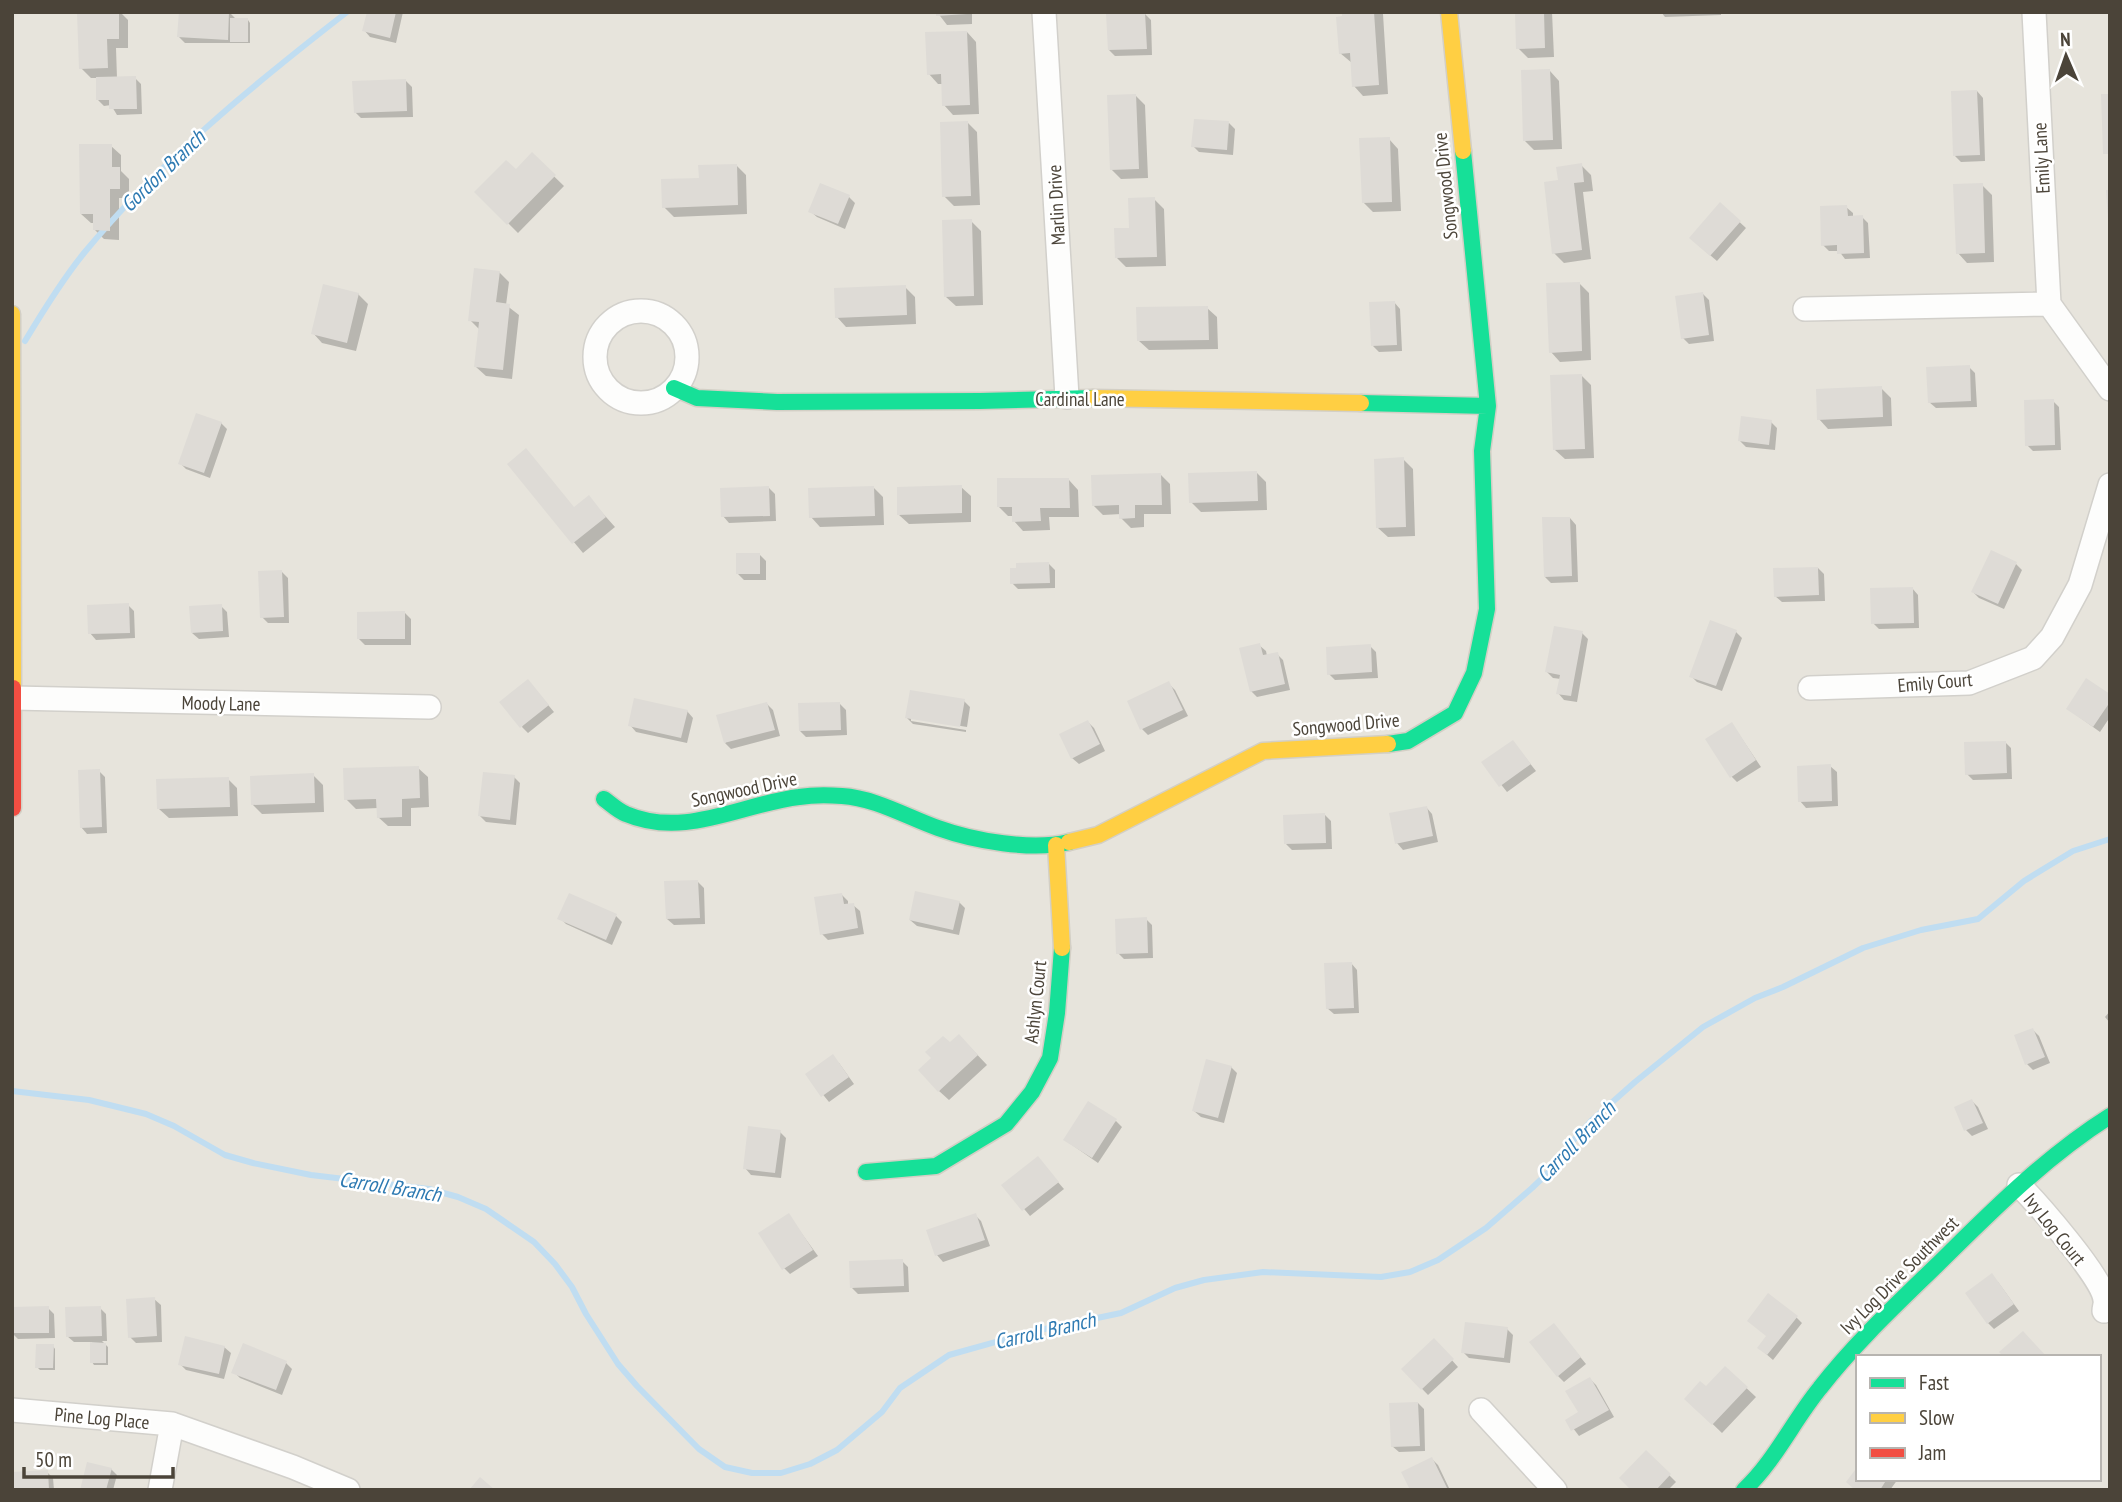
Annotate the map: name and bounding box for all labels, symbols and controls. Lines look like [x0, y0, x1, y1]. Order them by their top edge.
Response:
north arrow [2031, 21, 2101, 91]
text: N [2060, 27, 2071, 51]
street label: Emily Lane [2027, 122, 2055, 194]
water label: Gordon Branch [115, 123, 212, 218]
street label: Songwood Drive [1427, 131, 1463, 241]
street label: Marlin Drive [1042, 164, 1070, 246]
street label: Cardinal Lane [1035, 387, 1125, 411]
street label: Emily Court [1896, 667, 1974, 697]
street label: Moody Lane [181, 690, 261, 716]
street label: Songwood Drive [1292, 707, 1401, 741]
street label: Songwood Drive [689, 766, 799, 812]
street label: Ashlyn Court [1019, 959, 1051, 1045]
water label: Carroll Branch [1530, 1094, 1622, 1188]
water label: Carroll Branch [337, 1165, 445, 1208]
street label: Ivy Log Court [2019, 1188, 2092, 1270]
street label: Ivy Log Drive Southwest [1835, 1210, 1964, 1339]
water label: Carroll Branch [992, 1305, 1100, 1355]
legend [1856, 1355, 2101, 1481]
text: Fast [1919, 1369, 1949, 1396]
street label: Pine Log Place [53, 1402, 151, 1434]
text: Slow [1919, 1404, 1955, 1431]
scale bar [24, 1436, 173, 1480]
text: Jam [1918, 1439, 1946, 1466]
text: 50 m [35, 1446, 72, 1473]

